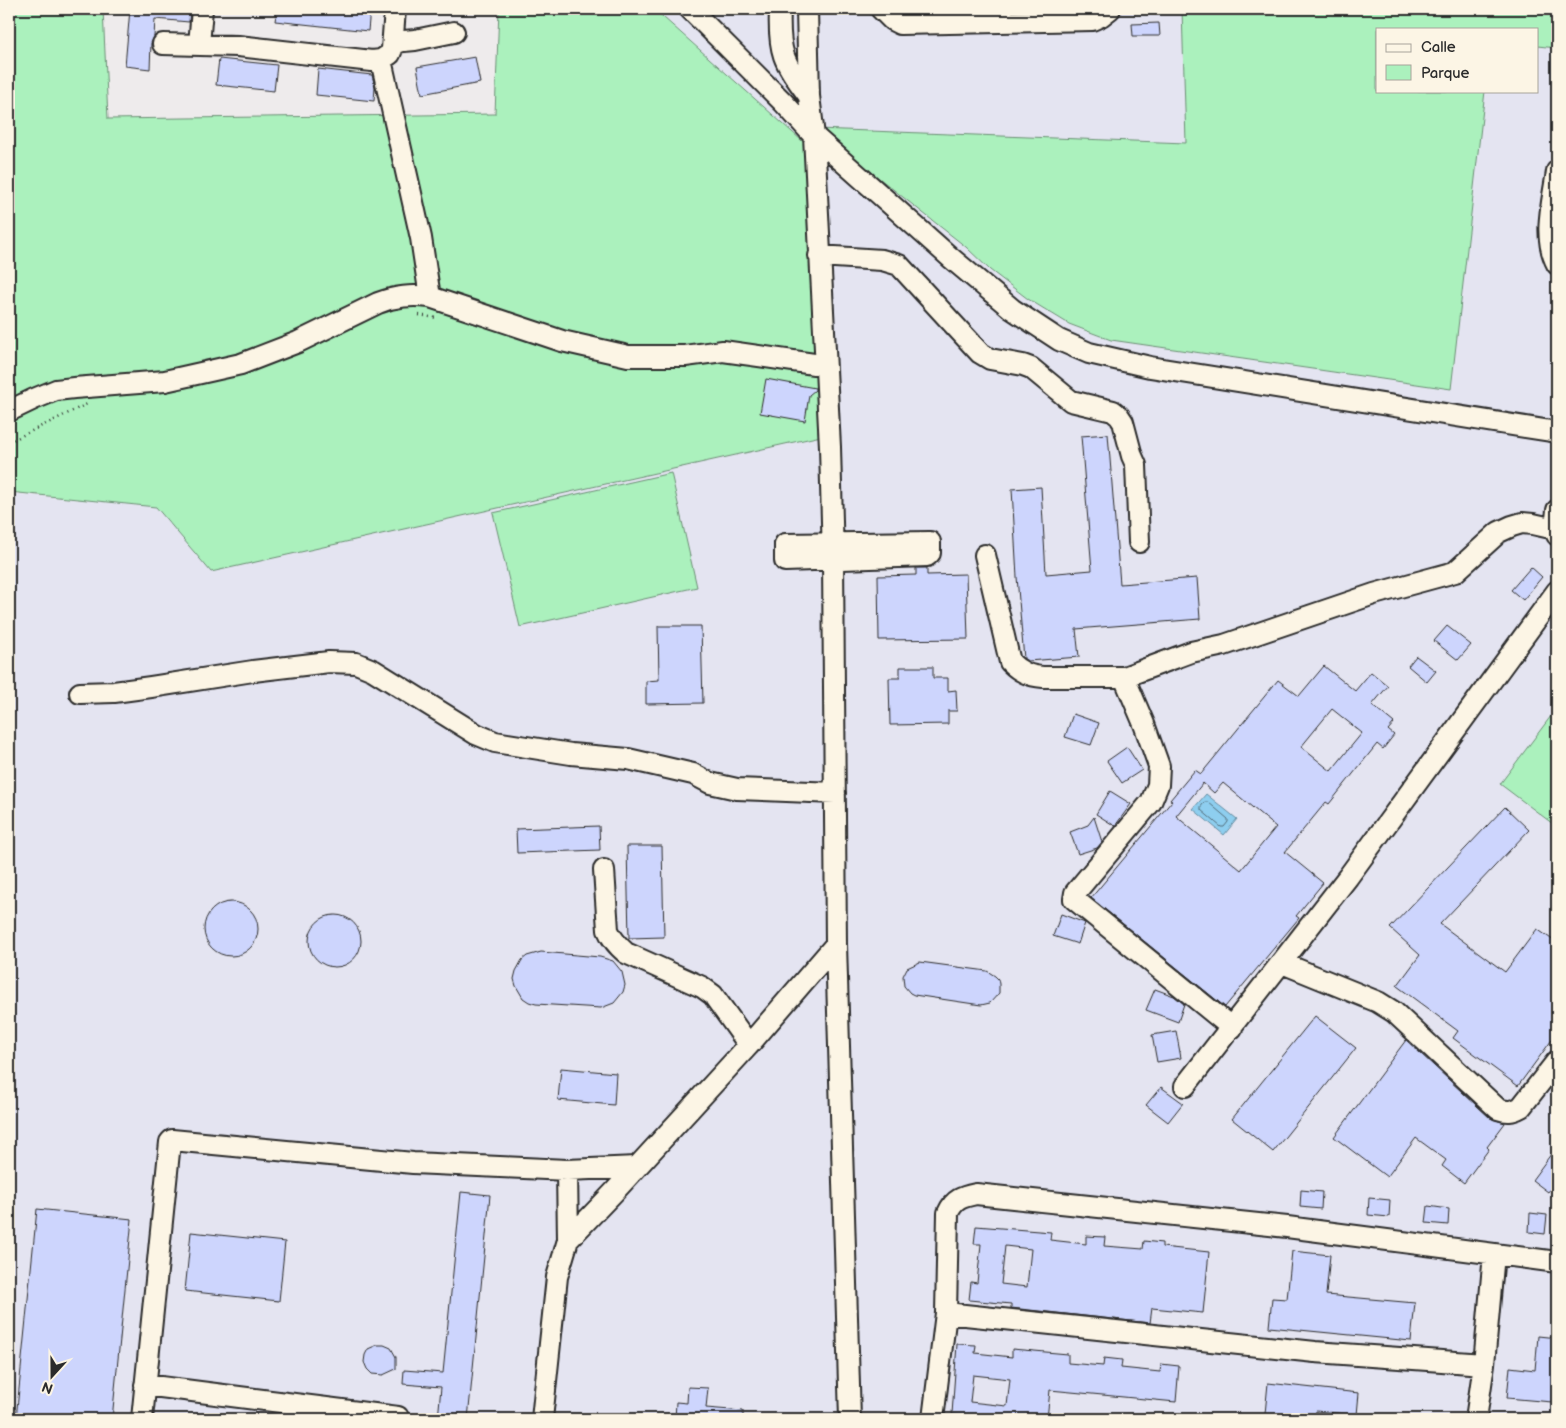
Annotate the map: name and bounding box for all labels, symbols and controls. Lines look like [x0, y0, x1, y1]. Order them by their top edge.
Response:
legend [1376, 28, 1538, 92]
text: Calle [1421, 38, 1456, 57]
text: Parque [1421, 64, 1470, 83]
north arrow [28, 1350, 78, 1400]
text: N [40, 1378, 55, 1397]

